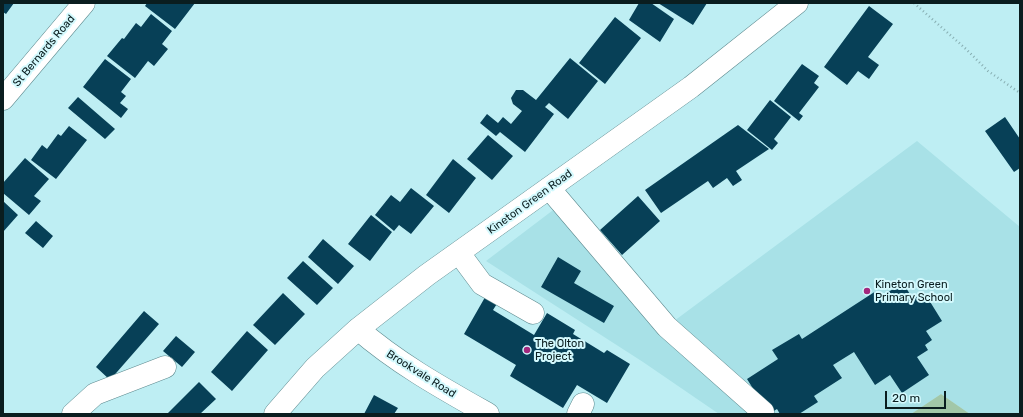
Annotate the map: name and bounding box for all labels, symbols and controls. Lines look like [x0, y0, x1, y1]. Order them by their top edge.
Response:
street label: St Bernards Road [10, 13, 78, 89]
street label: Kineton Green Road [485, 167, 575, 237]
place label: Kineton Green Primary School [875, 278, 953, 304]
marker: Kineton Green Primary School [862, 286, 872, 296]
place label: The Olton Project [535, 337, 584, 363]
marker: The Olton Project [522, 345, 532, 355]
street label: Brookvale Road [384, 347, 458, 401]
scale bar [887, 383, 948, 409]
text: 20 m [892, 391, 920, 405]

